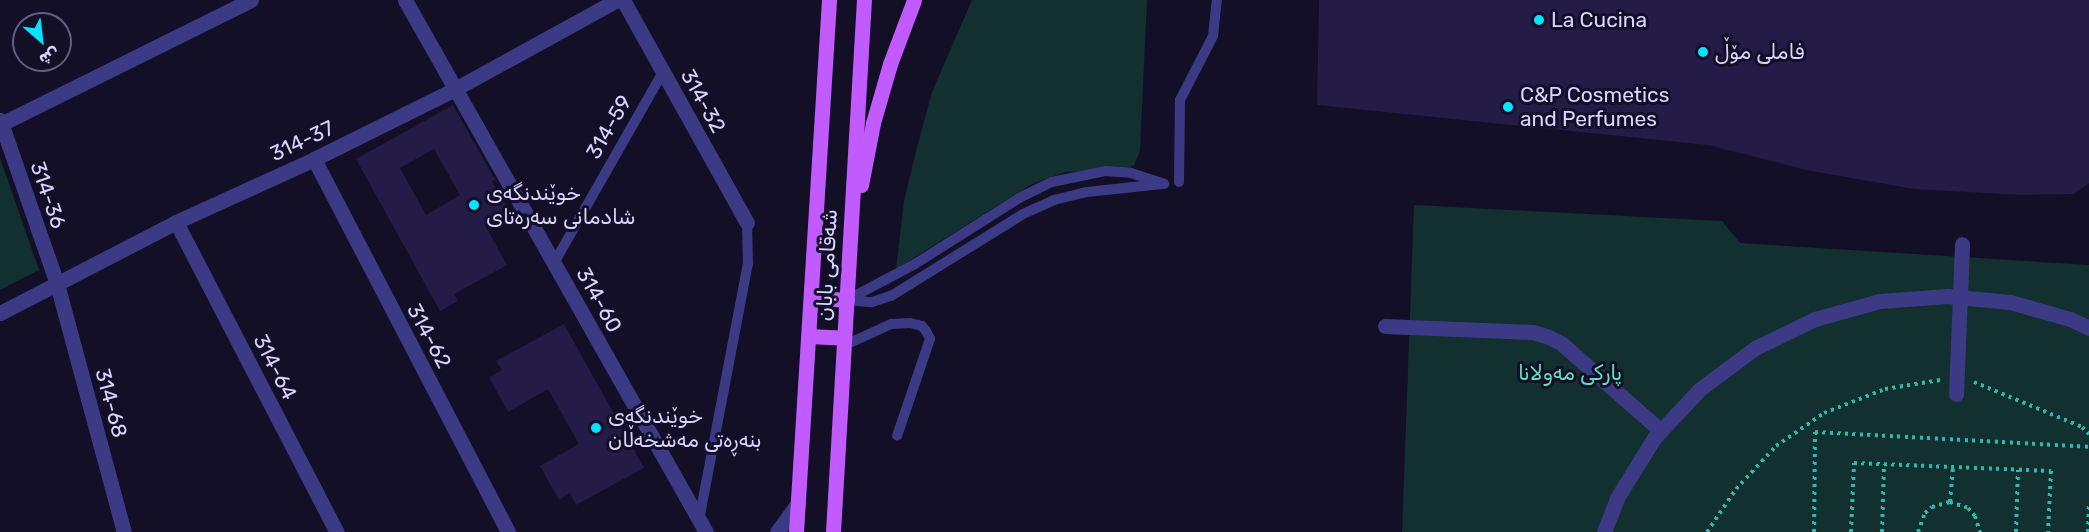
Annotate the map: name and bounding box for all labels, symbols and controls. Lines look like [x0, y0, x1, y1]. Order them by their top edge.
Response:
place label: La Cucina [1551, 7, 1647, 33]
north arrow [12, 12, 72, 72]
marker: La Cucina [1532, 13, 1546, 27]
place label: فاملی مۆڵ [1715, 39, 1804, 65]
text: ش [36, 43, 63, 70]
marker: فاملی مۆڵ [1696, 45, 1710, 59]
street label: 314-32 [675, 65, 731, 137]
place label: C&P Cosmetics and Perfumes [1520, 82, 1670, 132]
street label: 314-59 [581, 91, 637, 163]
marker: C&P Cosmetics and Perfumes [1501, 100, 1515, 114]
street label: 314-37 [266, 115, 338, 167]
street label: 314-36 [25, 158, 71, 232]
place label: خوێندنگەی شادمانی سەرەتای [486, 180, 636, 230]
marker: خوێندنگەی شادمانی سەرەتای [467, 198, 481, 212]
street label: شەقامی بابان [811, 208, 843, 322]
street label: 314-60 [571, 263, 627, 337]
street label: 314-62 [402, 299, 456, 373]
street label: 314-64 [248, 330, 302, 404]
park label: پارکی مەولانا [1518, 360, 1622, 386]
street label: 314-68 [90, 366, 132, 440]
place label: خوێندنگەی بنەڕەتی مەشخەڵان [608, 403, 762, 453]
marker: خوێندنگەی بنەڕەتی مەشخەڵان [589, 421, 603, 435]

